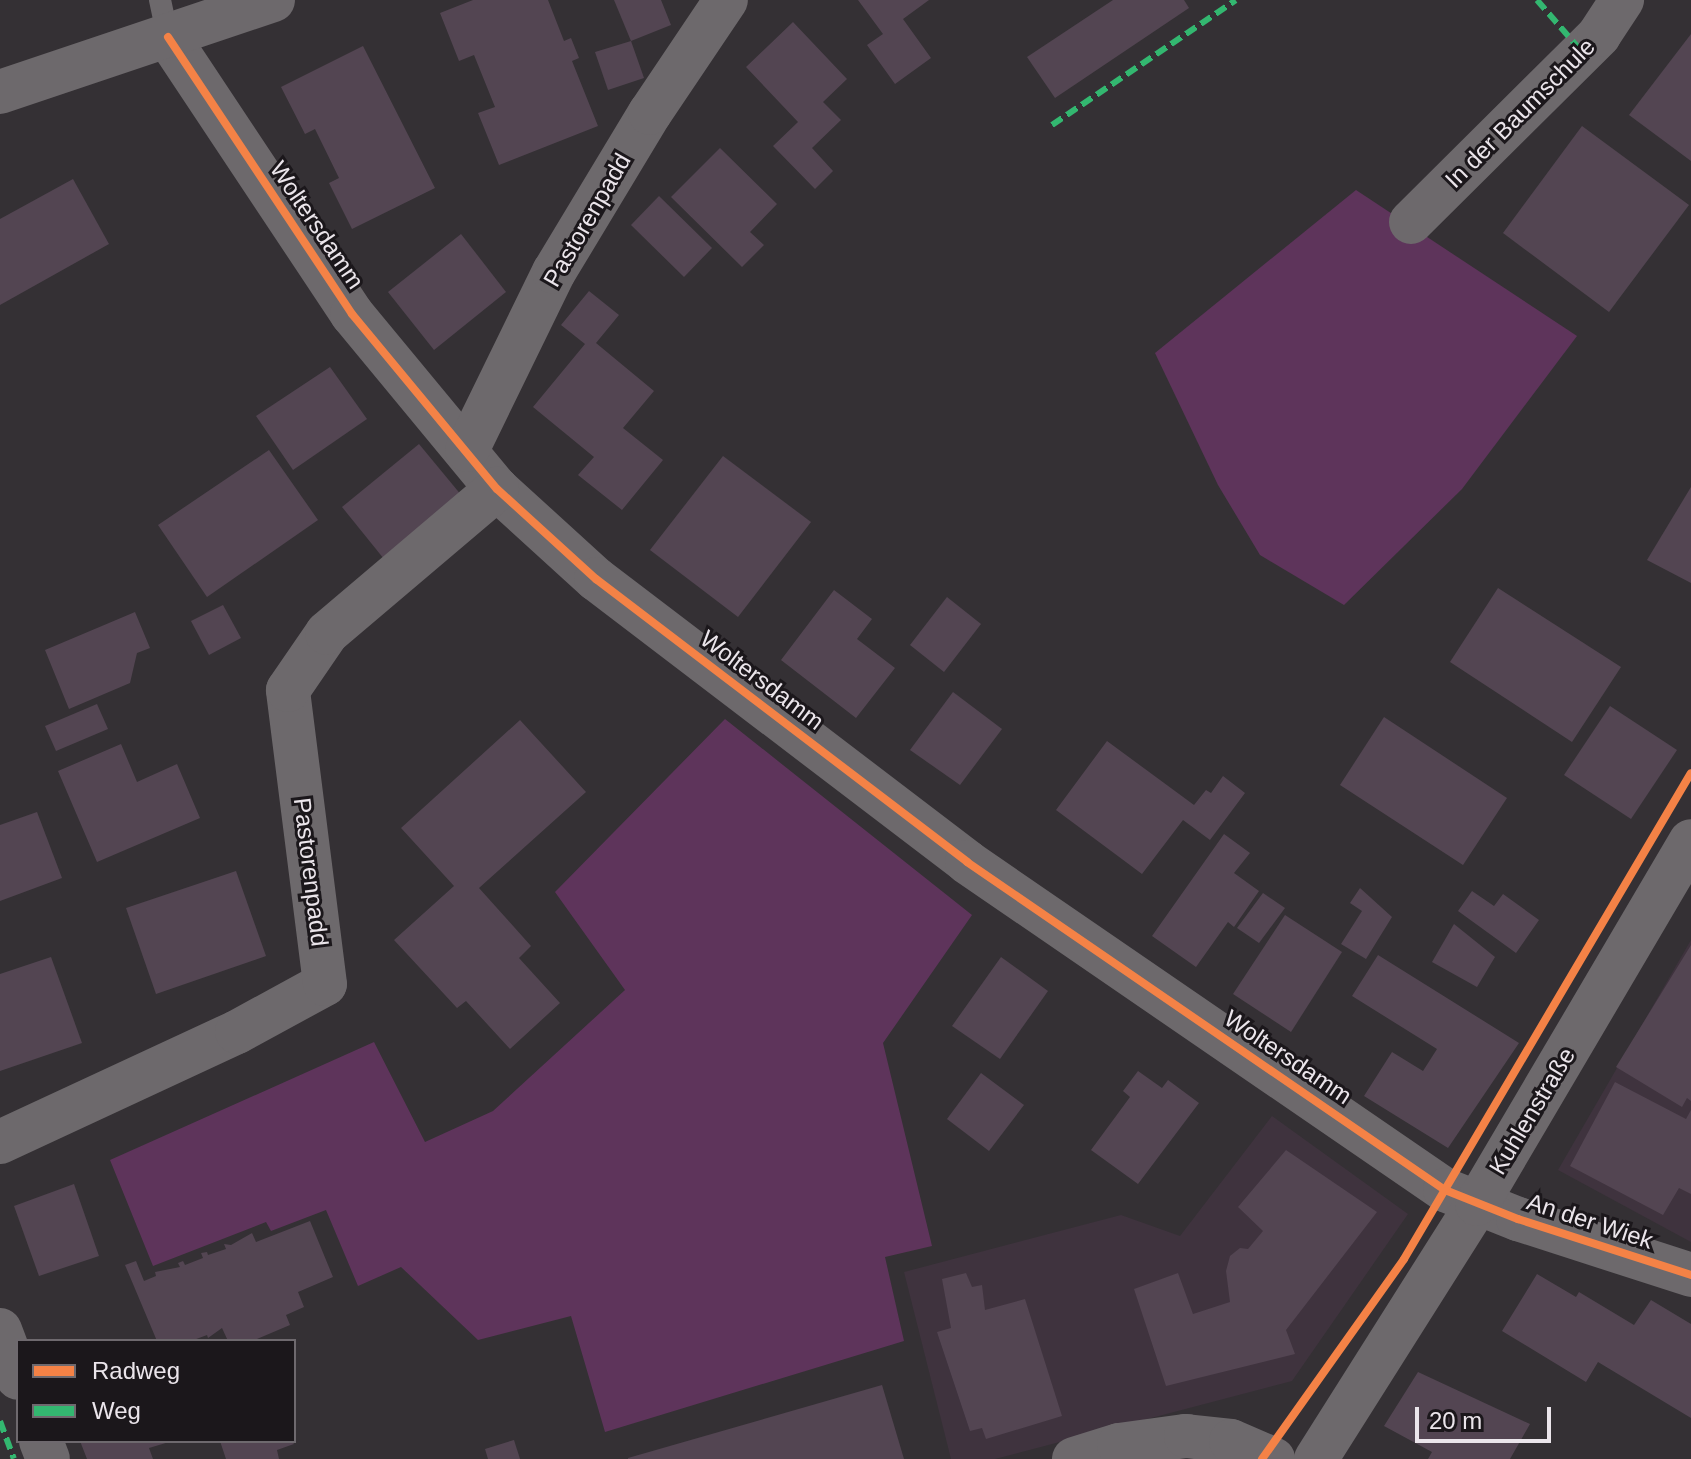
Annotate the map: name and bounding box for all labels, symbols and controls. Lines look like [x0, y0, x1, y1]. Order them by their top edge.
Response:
street label: In der Baumschule [1439, 32, 1601, 194]
street label: Pastorenpadd [537, 148, 637, 292]
street label: Woltersdamm [264, 156, 370, 294]
street label: Woltersdamm [694, 624, 830, 736]
street label: Pastorenpadd [288, 796, 334, 948]
street label: Woltersdamm [1219, 1004, 1357, 1110]
street label: Kuhlenstraße [1483, 1042, 1581, 1180]
street label: An der Wiek [1523, 1187, 1657, 1255]
legend [16, 1339, 296, 1443]
text: Radweg [92, 1357, 180, 1384]
scale bar [1419, 1391, 1555, 1441]
text: Weg [92, 1397, 141, 1424]
text: 20 m [1429, 1407, 1482, 1434]

